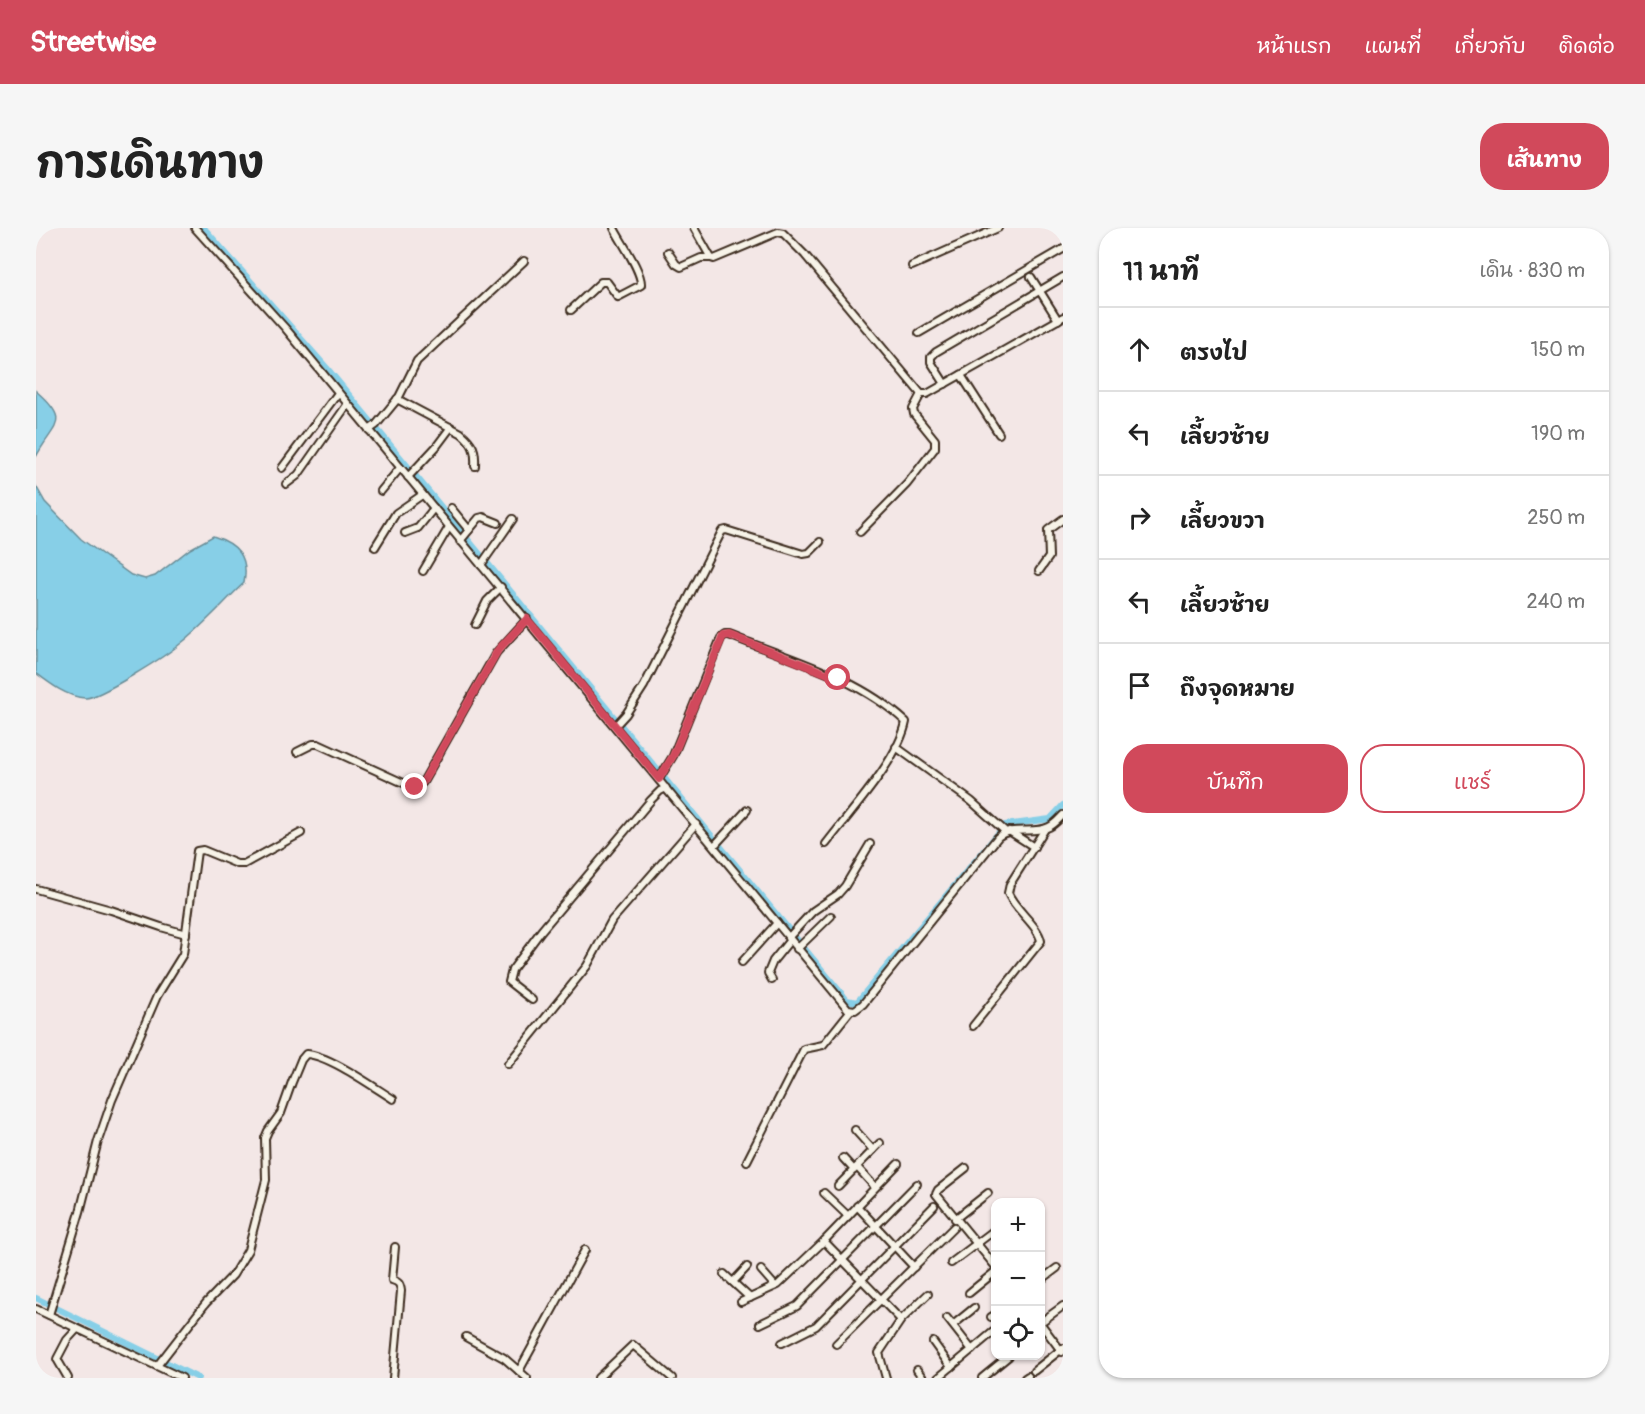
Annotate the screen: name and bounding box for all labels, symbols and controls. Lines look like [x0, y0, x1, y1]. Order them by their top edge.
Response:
text: Streetwise [30, 25, 156, 60]
text: หน้าแรก [1257, 33, 1332, 60]
text: แผนที่ [1365, 33, 1421, 60]
text: เกี่ยวกับ [1454, 33, 1526, 60]
text: ติดต่อ [1559, 33, 1615, 60]
button: เส้นทาง [1480, 123, 1609, 190]
text: การเดินทาง [36, 138, 264, 190]
text: 11 นาที [1123, 256, 1199, 288]
text: เดิน · 830 m [1479, 258, 1585, 283]
icon: ahead [1123, 333, 1156, 366]
text: 150 m [1531, 337, 1585, 362]
text: ตรงไป [1180, 339, 1248, 367]
icon: left [1123, 417, 1156, 450]
text: 190 m [1531, 421, 1585, 446]
text: เลี้ยวซ้าย [1180, 423, 1270, 451]
icon: right [1123, 501, 1156, 534]
text: 250 m [1527, 505, 1585, 530]
text: เลี้ยวขวา [1180, 507, 1264, 535]
icon: left [1123, 585, 1156, 618]
text: 240 m [1526, 589, 1585, 614]
text: เลี้ยวซ้าย [1180, 591, 1270, 619]
route start [824, 664, 850, 690]
icon: arrive [1123, 669, 1156, 702]
text: ถึงจุดหมาย [1180, 675, 1295, 703]
button: บันทึก [1123, 744, 1348, 813]
button: แชร์ [1360, 744, 1585, 813]
route end [401, 773, 427, 799]
map controls [991, 1198, 1045, 1360]
button: + [991, 1198, 1045, 1252]
button: − [991, 1252, 1045, 1306]
button: locate [991, 1306, 1045, 1360]

